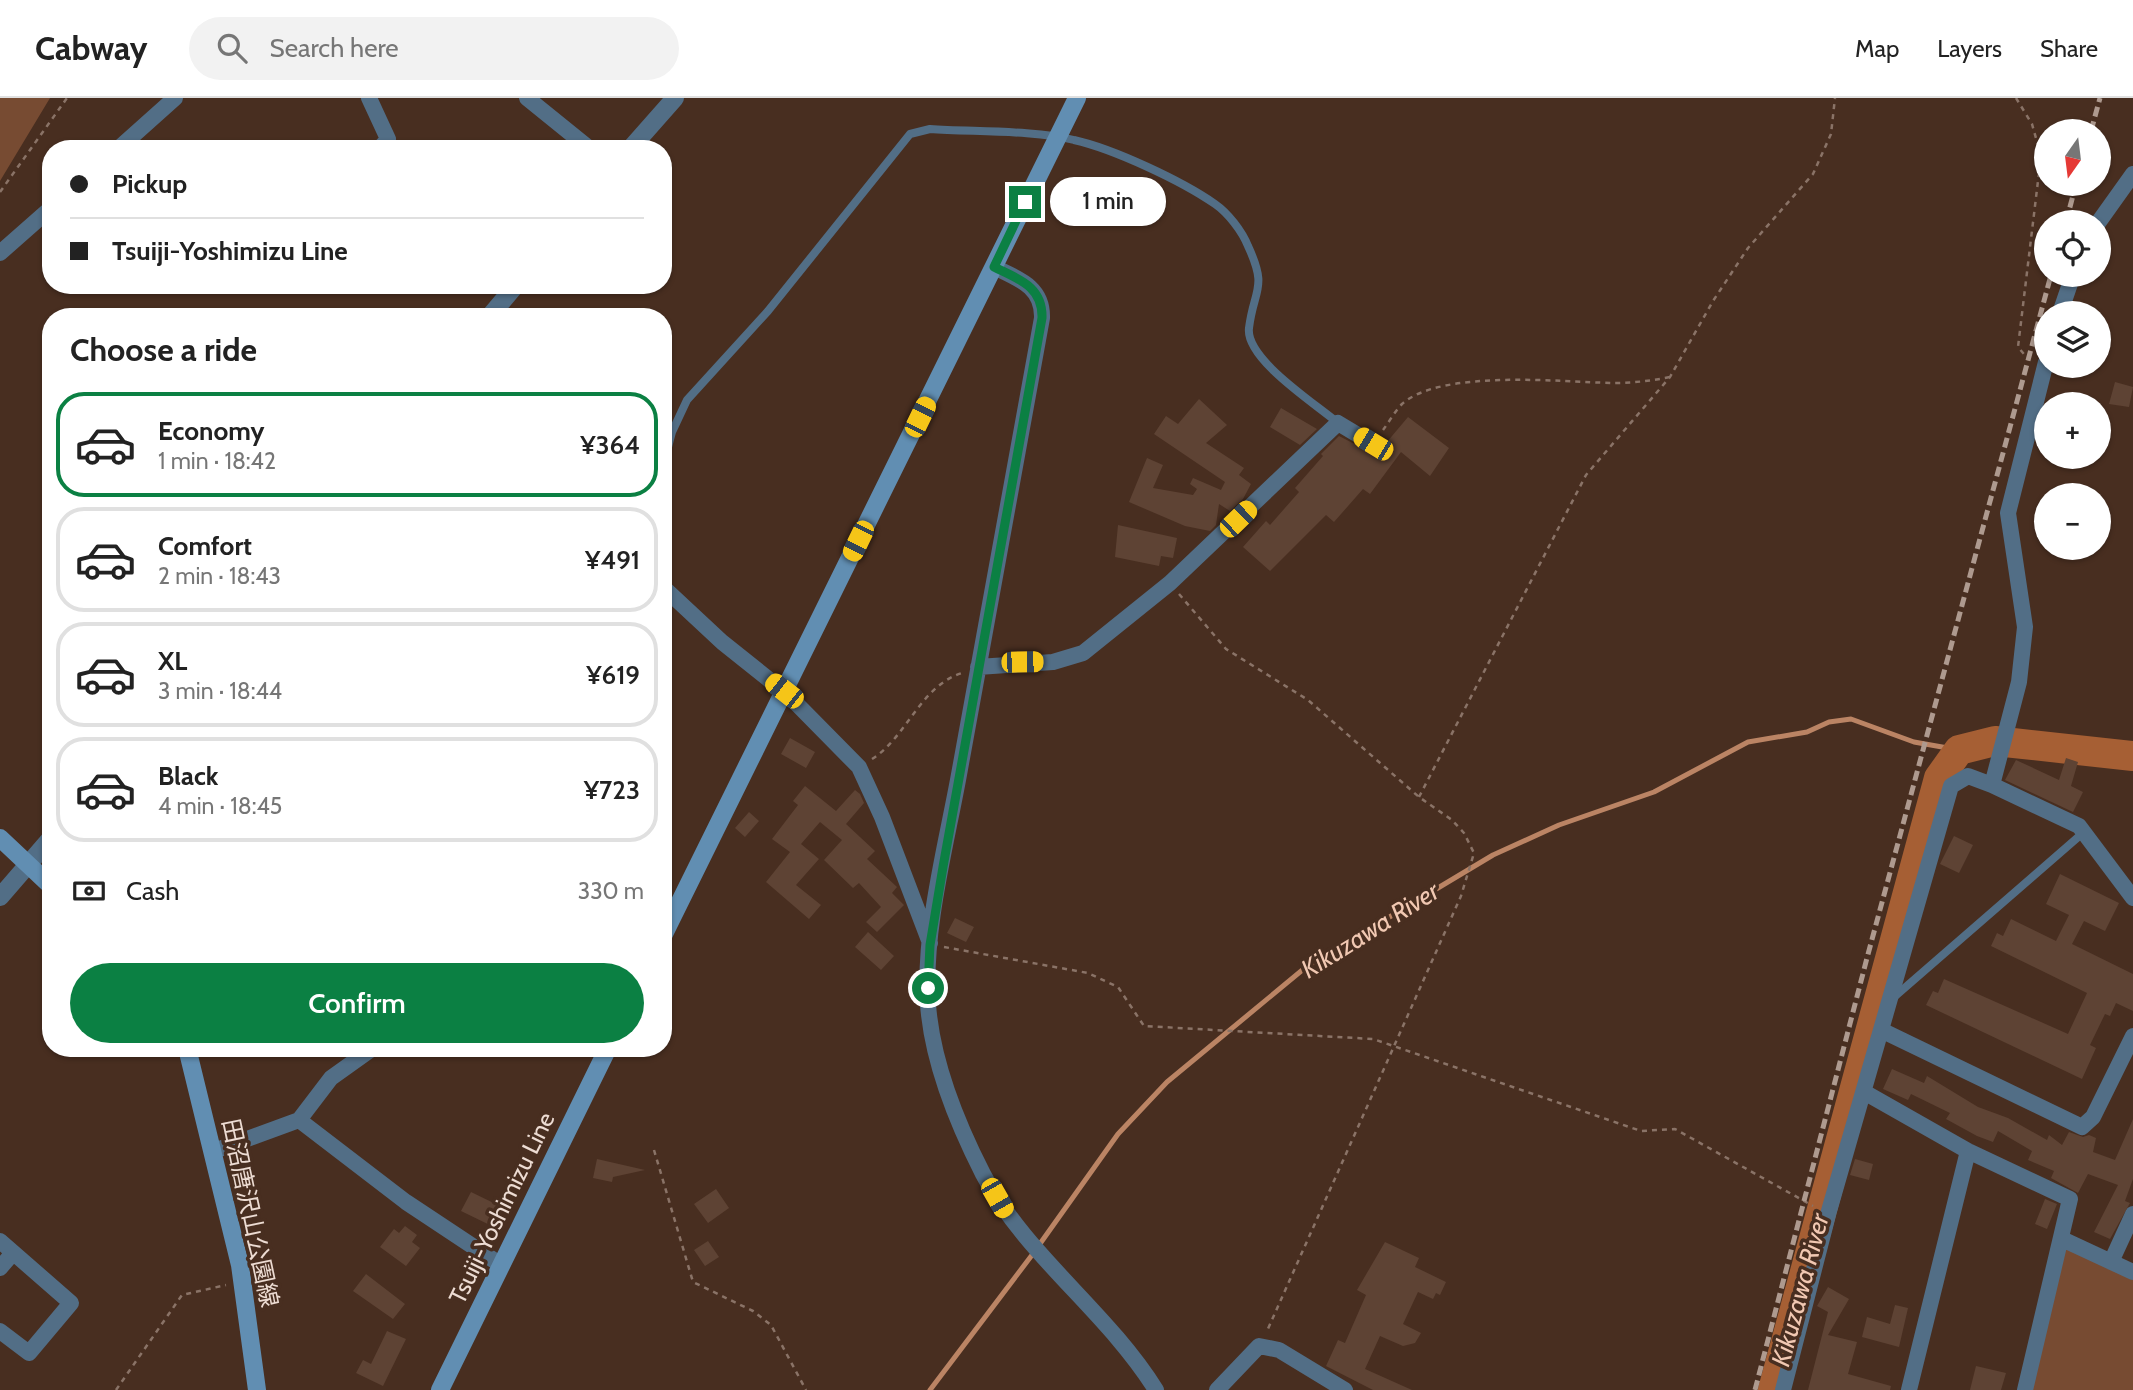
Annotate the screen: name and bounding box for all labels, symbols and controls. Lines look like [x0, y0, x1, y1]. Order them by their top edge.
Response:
search box [189, 17, 679, 80]
text: Cabway [35, 28, 147, 68]
icon: search [213, 29, 251, 67]
text: Search here [269, 32, 399, 64]
text: Map [1855, 34, 1899, 63]
text: Layers [1937, 34, 2002, 63]
text: Share [2040, 34, 2098, 63]
north arrow [2034, 119, 2110, 196]
map controls [2034, 119, 2111, 560]
text: Pickup [112, 168, 187, 200]
callout: 1 min [1050, 178, 1165, 226]
route end [1009, 186, 1041, 218]
text: 1 min [1082, 187, 1134, 215]
button: locate [2034, 210, 2111, 287]
text: Tsuiji-Yoshimizu Line [112, 235, 348, 267]
button: layers [2034, 301, 2111, 378]
text: Choose a ride [70, 330, 257, 369]
button: + [2034, 392, 2111, 469]
car [902, 394, 939, 440]
icon: car [74, 413, 137, 476]
text: Economy [158, 415, 264, 447]
car [1350, 424, 1397, 464]
text: ¥364 [580, 429, 640, 461]
text: 1 min · 18:42 [158, 447, 276, 475]
button: − [2034, 483, 2111, 560]
car [1216, 497, 1261, 541]
car [840, 518, 877, 564]
icon: car [74, 528, 137, 591]
text: Comfort [158, 530, 252, 562]
text: ¥491 [585, 544, 640, 576]
text: 2 min · 18:43 [158, 562, 281, 590]
icon: car [74, 643, 137, 706]
text: XL [158, 645, 187, 677]
car [1001, 651, 1044, 673]
text: ¥619 [586, 659, 640, 691]
car [761, 670, 808, 712]
text: 3 min · 18:44 [158, 677, 282, 705]
icon: car [74, 758, 137, 821]
text: Black [158, 760, 218, 792]
text: ¥723 [584, 774, 640, 806]
text: 4 min · 18:45 [158, 792, 282, 820]
icon: cash [70, 872, 108, 910]
water label: Kikuzawa River [1295, 874, 1446, 985]
text: Cash [126, 875, 179, 907]
text: 330 m [578, 877, 644, 905]
button: Confirm [70, 963, 644, 1043]
route start [912, 972, 944, 1004]
street label: Tsuiji-Yoshimizu Line [443, 1107, 561, 1308]
street label: 田沼唐沢山公園線 [216, 1116, 285, 1310]
car [978, 1175, 1017, 1221]
water label: Kikuzawa River [1764, 1209, 1836, 1370]

